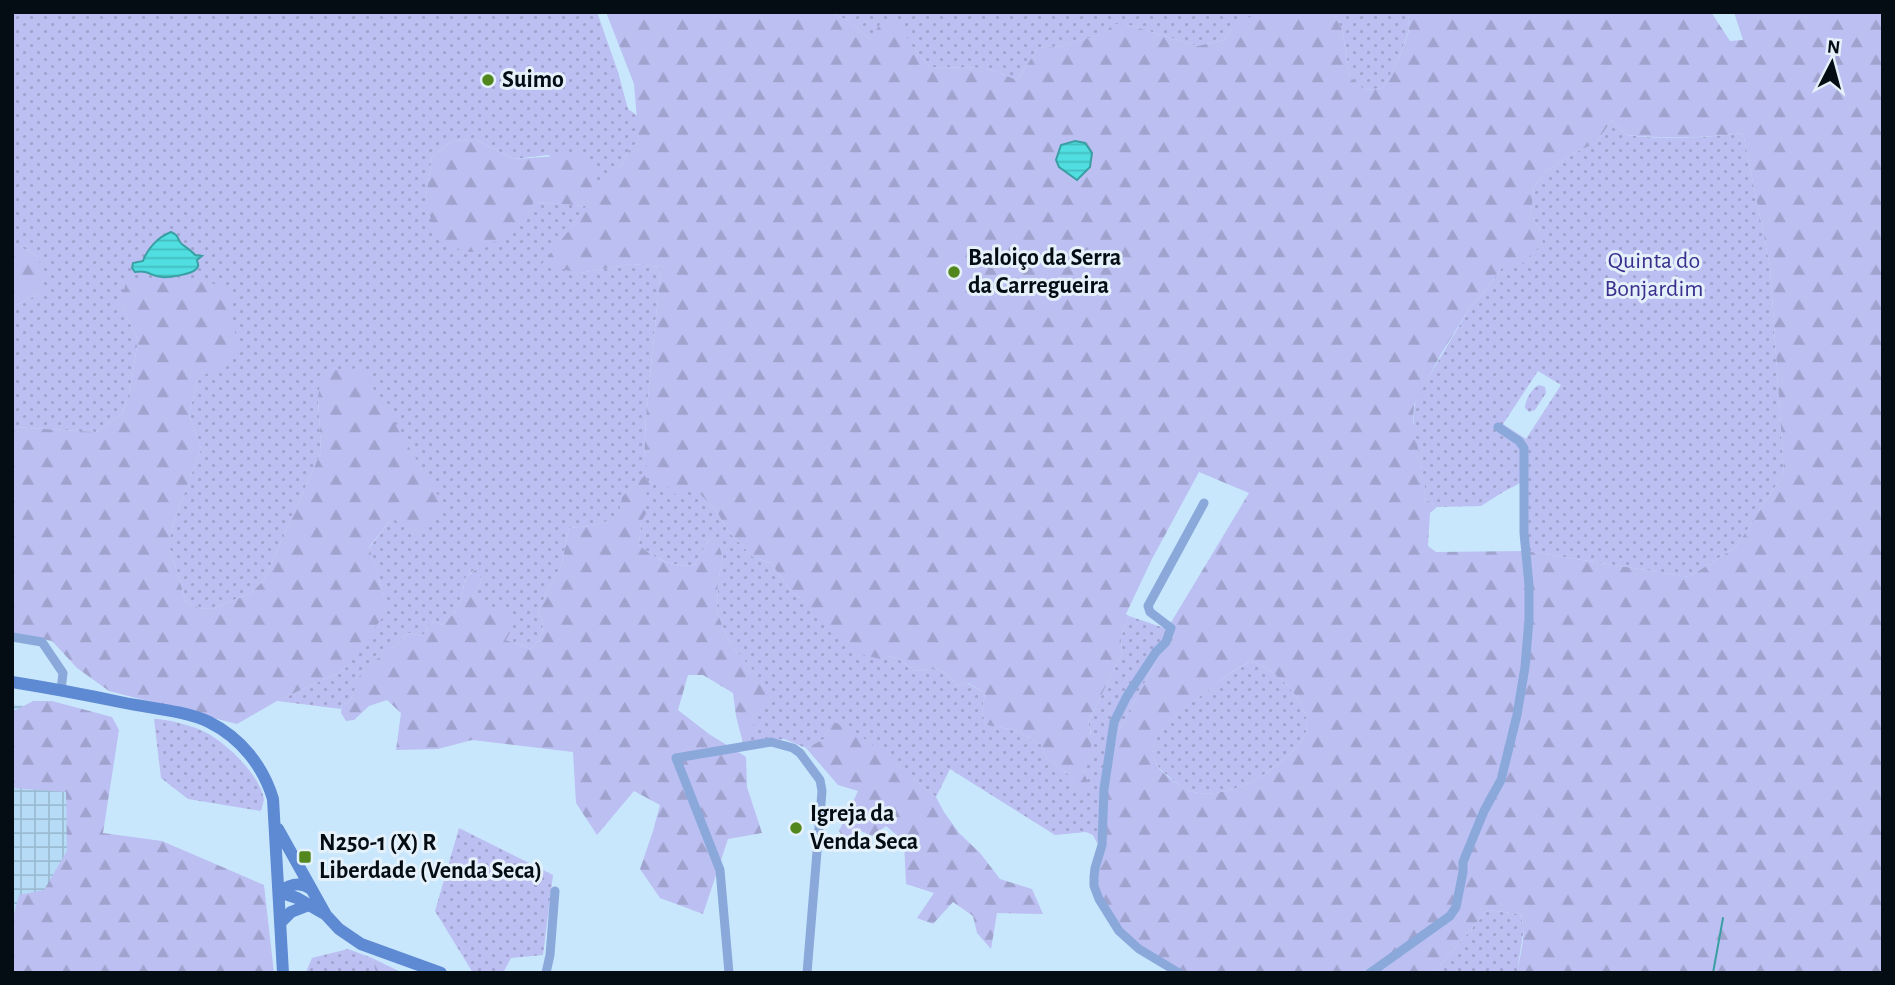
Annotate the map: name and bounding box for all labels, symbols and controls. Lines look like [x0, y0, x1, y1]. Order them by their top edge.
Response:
north arrow [1797, 28, 1867, 98]
text: N [1826, 37, 1841, 58]
place label: Suimo [502, 68, 564, 92]
marker: Suimo [480, 72, 496, 88]
place label: Baloiço da Serra da Carregueira [968, 246, 1121, 298]
park label: Quinta do Bonjardim [1605, 249, 1703, 301]
marker: Baloiço da Serra da Carregueira [946, 264, 962, 280]
place label: Igreja da Venda Seca [810, 802, 918, 854]
marker: Igreja da Venda Seca [788, 820, 804, 836]
place label: N250-1 (X) R Liberdade (Venda Seca) [319, 831, 542, 883]
marker: N250-1 (X) R Liberdade (Venda Seca) [297, 849, 313, 865]

